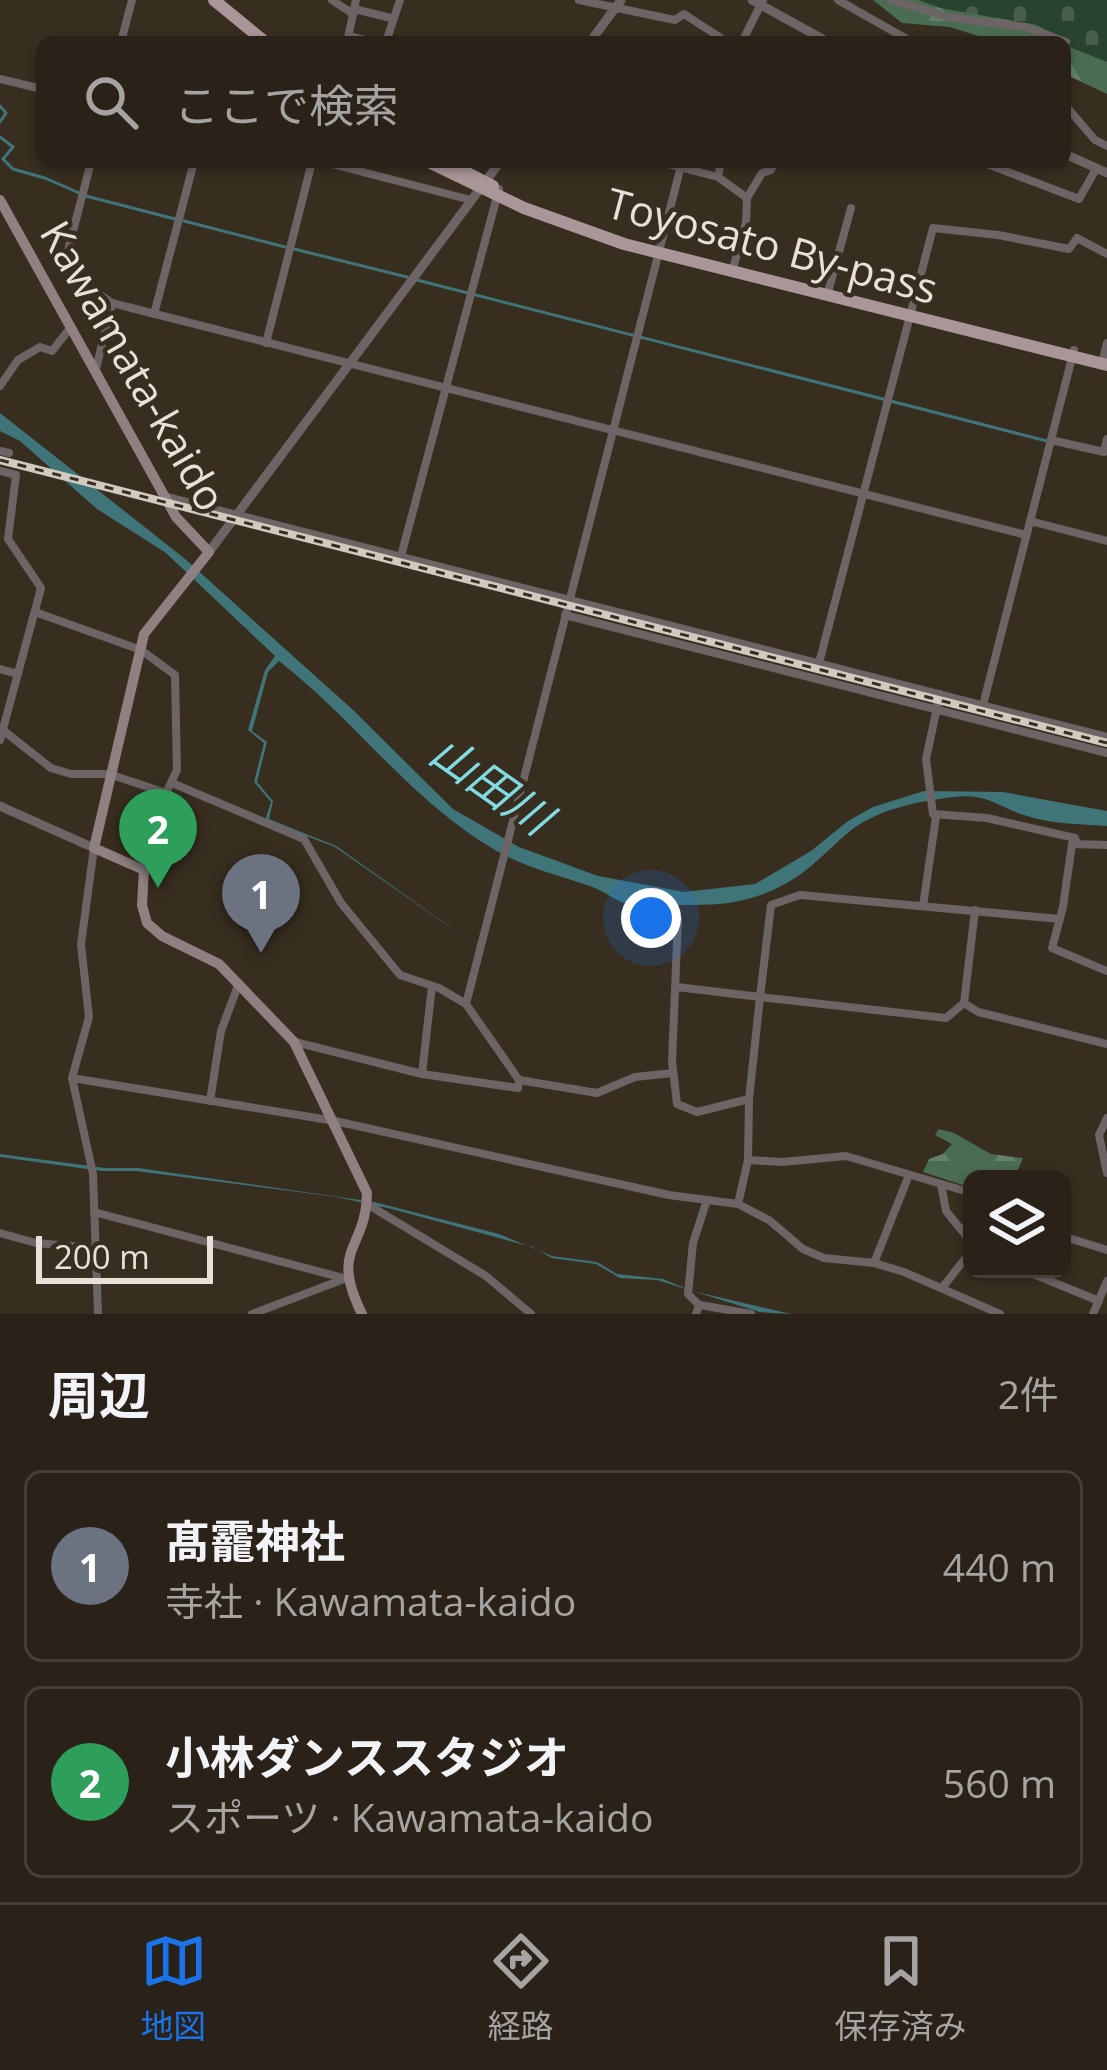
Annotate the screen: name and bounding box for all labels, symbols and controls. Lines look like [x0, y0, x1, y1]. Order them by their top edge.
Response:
search box [36, 36, 1071, 168]
icon: search [78, 69, 144, 135]
text: ここで検索 [174, 74, 399, 135]
street label: Toyosato By-pass [601, 173, 944, 316]
street label: Kawamata-kaido [28, 210, 240, 521]
water label: 山田川 [419, 720, 568, 850]
pin: 2 [119, 789, 197, 888]
pin: 1 [222, 854, 300, 953]
your location [621, 888, 681, 948]
map controls [963, 1170, 1071, 1278]
button: layers [963, 1170, 1071, 1278]
scale bar [36, 1230, 213, 1283]
text: 200 m [54, 1234, 150, 1279]
text: 周辺 [48, 1359, 150, 1429]
text: 2件 [998, 1367, 1059, 1420]
text: 髙靇神社 [165, 1510, 345, 1571]
text: 1 [79, 1540, 101, 1593]
text: 440 m [943, 1540, 1056, 1593]
text: 寺社 · Kawamata-kaido [165, 1574, 576, 1627]
text: 小林ダンススタジオ [165, 1726, 569, 1787]
text: 2 [79, 1756, 101, 1809]
text: 560 m [943, 1756, 1056, 1809]
text: スポーツ · Kawamata-kaido [165, 1790, 653, 1843]
tab: 地図 [141, 1928, 207, 2048]
tab: 経路 [488, 1928, 554, 2048]
tab: 保存済み [835, 1928, 967, 2048]

